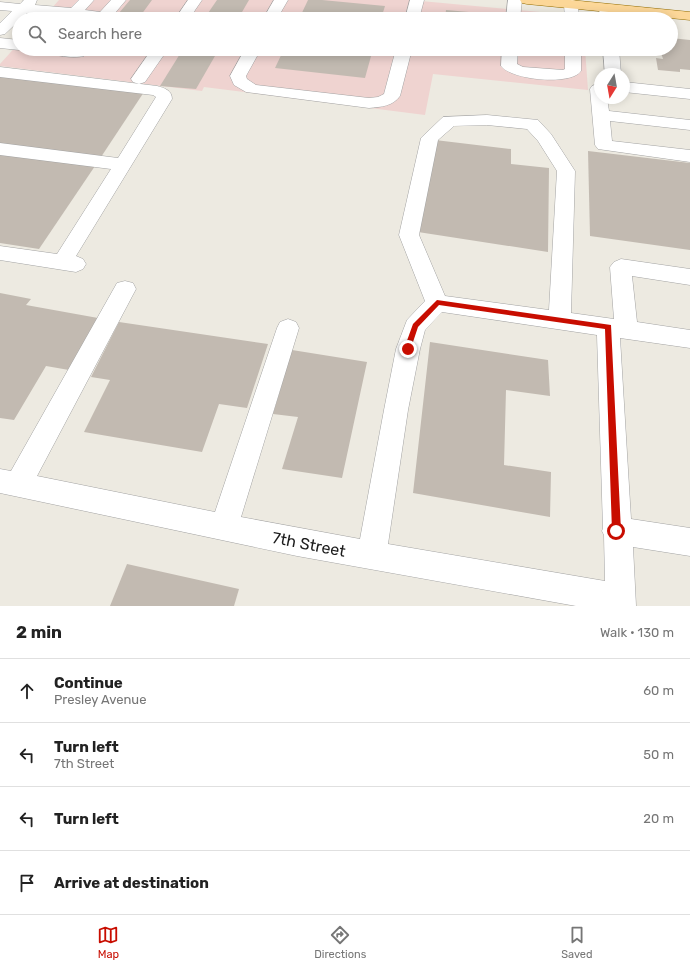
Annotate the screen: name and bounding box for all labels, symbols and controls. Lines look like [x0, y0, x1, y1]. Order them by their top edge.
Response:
search box [12, 12, 678, 56]
icon: search [26, 23, 48, 45]
text: Search here [58, 25, 142, 43]
north arrow [594, 68, 630, 104]
route end [399, 340, 417, 358]
route start [607, 522, 625, 540]
street label: 7th Street [271, 528, 347, 561]
text: 2 min [16, 622, 62, 642]
text: Walk · 130 m [600, 625, 674, 640]
text: Continue [54, 674, 123, 692]
icon: ahead [16, 680, 38, 702]
text: 60 m [643, 683, 674, 698]
text: Presley Avenue [54, 692, 146, 707]
text: Turn left [54, 738, 119, 756]
icon: left [16, 744, 38, 766]
text: 50 m [643, 747, 674, 762]
text: 7th Street [54, 756, 114, 771]
icon: left [16, 808, 38, 830]
text: Turn left [54, 810, 119, 828]
text: 20 m [643, 811, 674, 826]
icon: arrive [16, 872, 38, 894]
text: Arrive at destination [54, 874, 209, 892]
tab: Map [97, 924, 119, 961]
tab: Directions [314, 924, 366, 961]
tab: Saved [561, 924, 593, 961]

